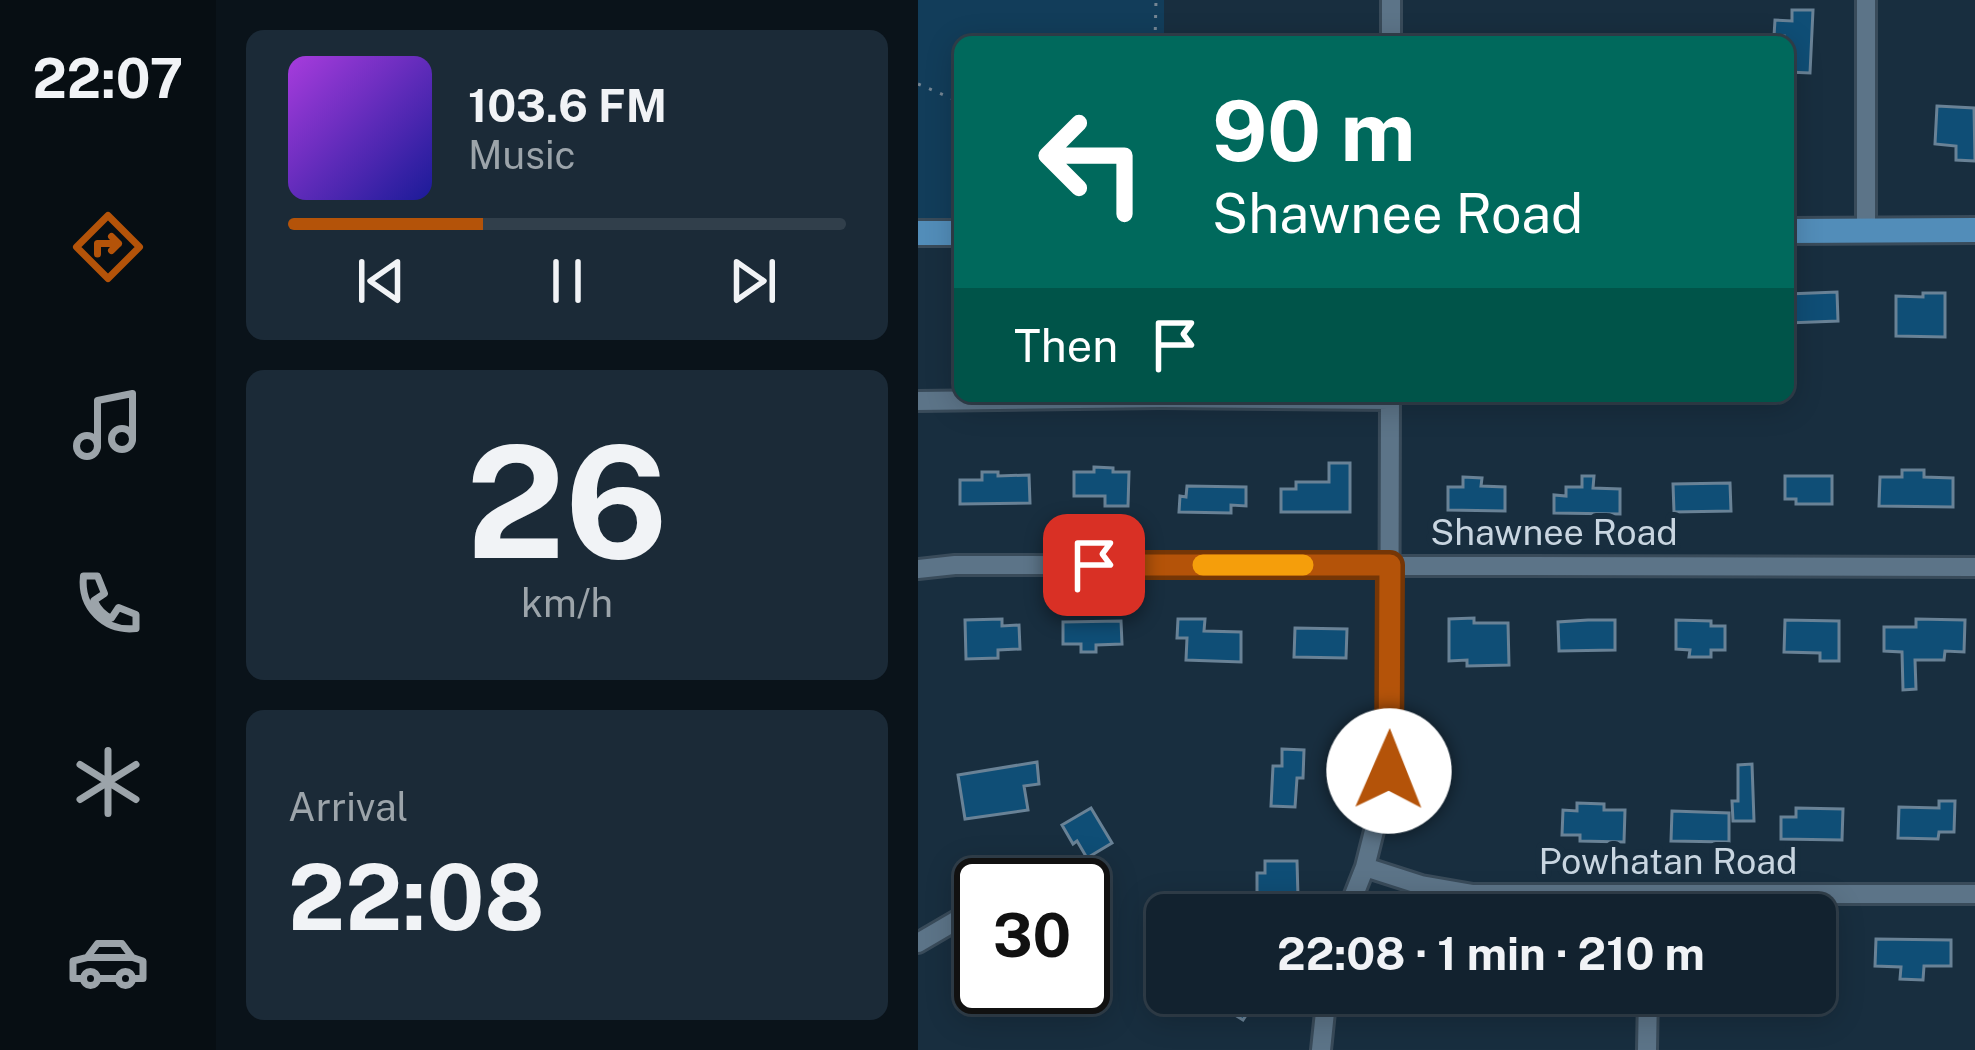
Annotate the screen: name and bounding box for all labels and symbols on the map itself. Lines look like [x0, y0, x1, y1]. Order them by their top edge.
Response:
street label: Shawnee Road [1430, 511, 1678, 553]
pin [1043, 514, 1145, 616]
position arrow [1326, 708, 1452, 834]
street label: Powhatan Road [1538, 840, 1798, 882]
speed limit sign: 30 [954, 858, 1110, 1014]

